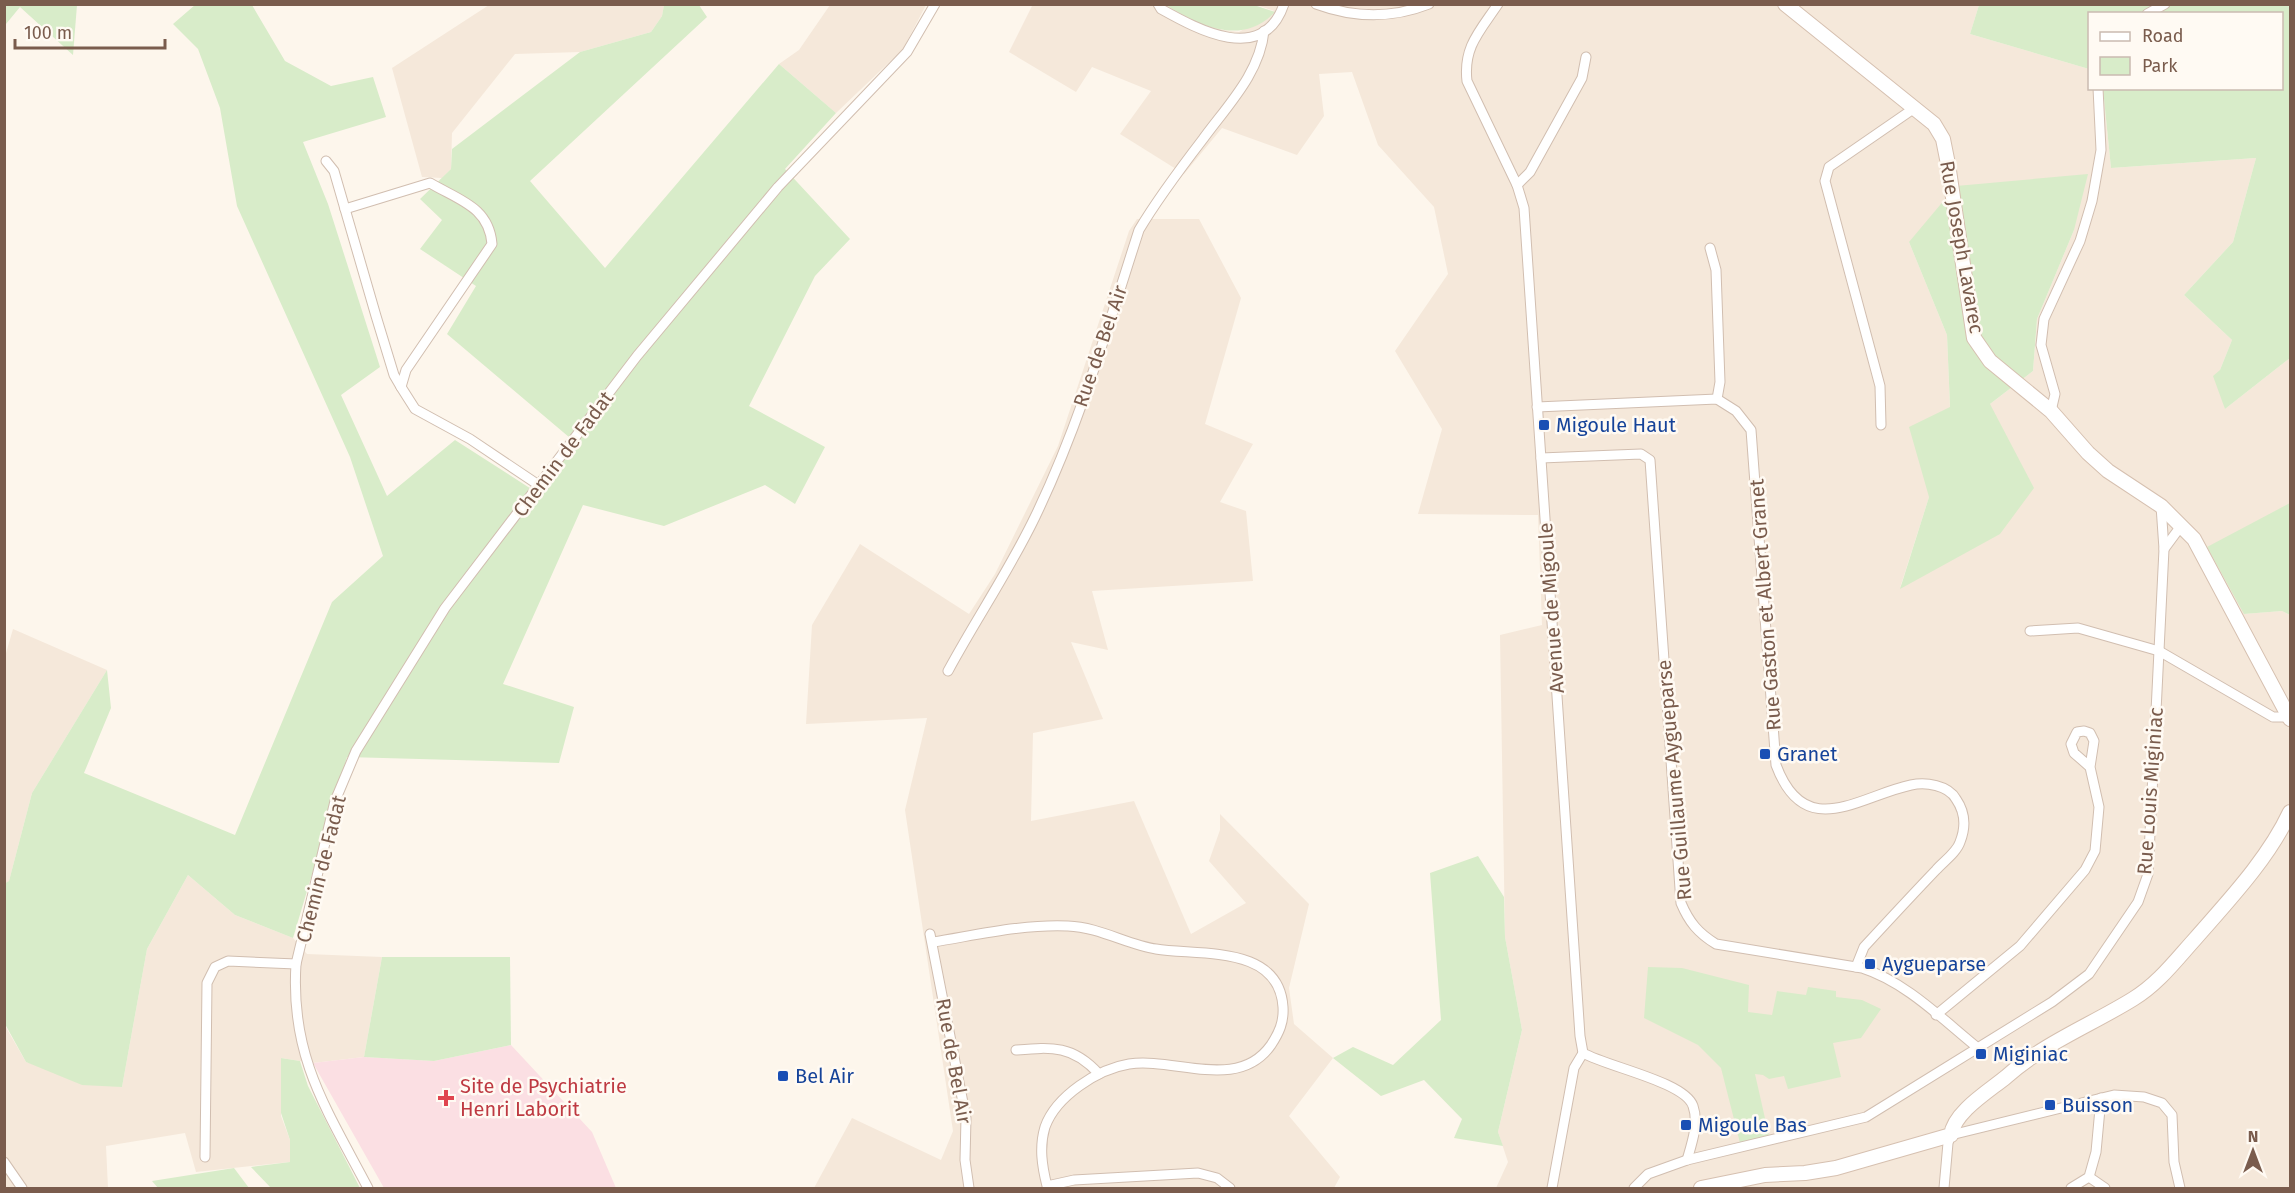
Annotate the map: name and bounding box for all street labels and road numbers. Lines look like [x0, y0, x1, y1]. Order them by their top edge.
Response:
street label: Rue Joseph Lavarec [1935, 159, 1989, 335]
street label: Rue de Bel Air [1068, 282, 1132, 410]
street label: Chemin de Fadat [508, 386, 619, 522]
street label: Rue Gaston et Albert Granet [1744, 478, 1786, 732]
street label: Avenue de Migoule [1533, 522, 1569, 694]
street label: Rue Guillaume Aygueparse [1652, 659, 1696, 901]
street label: Rue Louis Miginiac [2132, 706, 2168, 876]
street label: Chemin de Fadat [291, 792, 351, 945]
street label: Rue de Bel Air [931, 996, 977, 1126]

